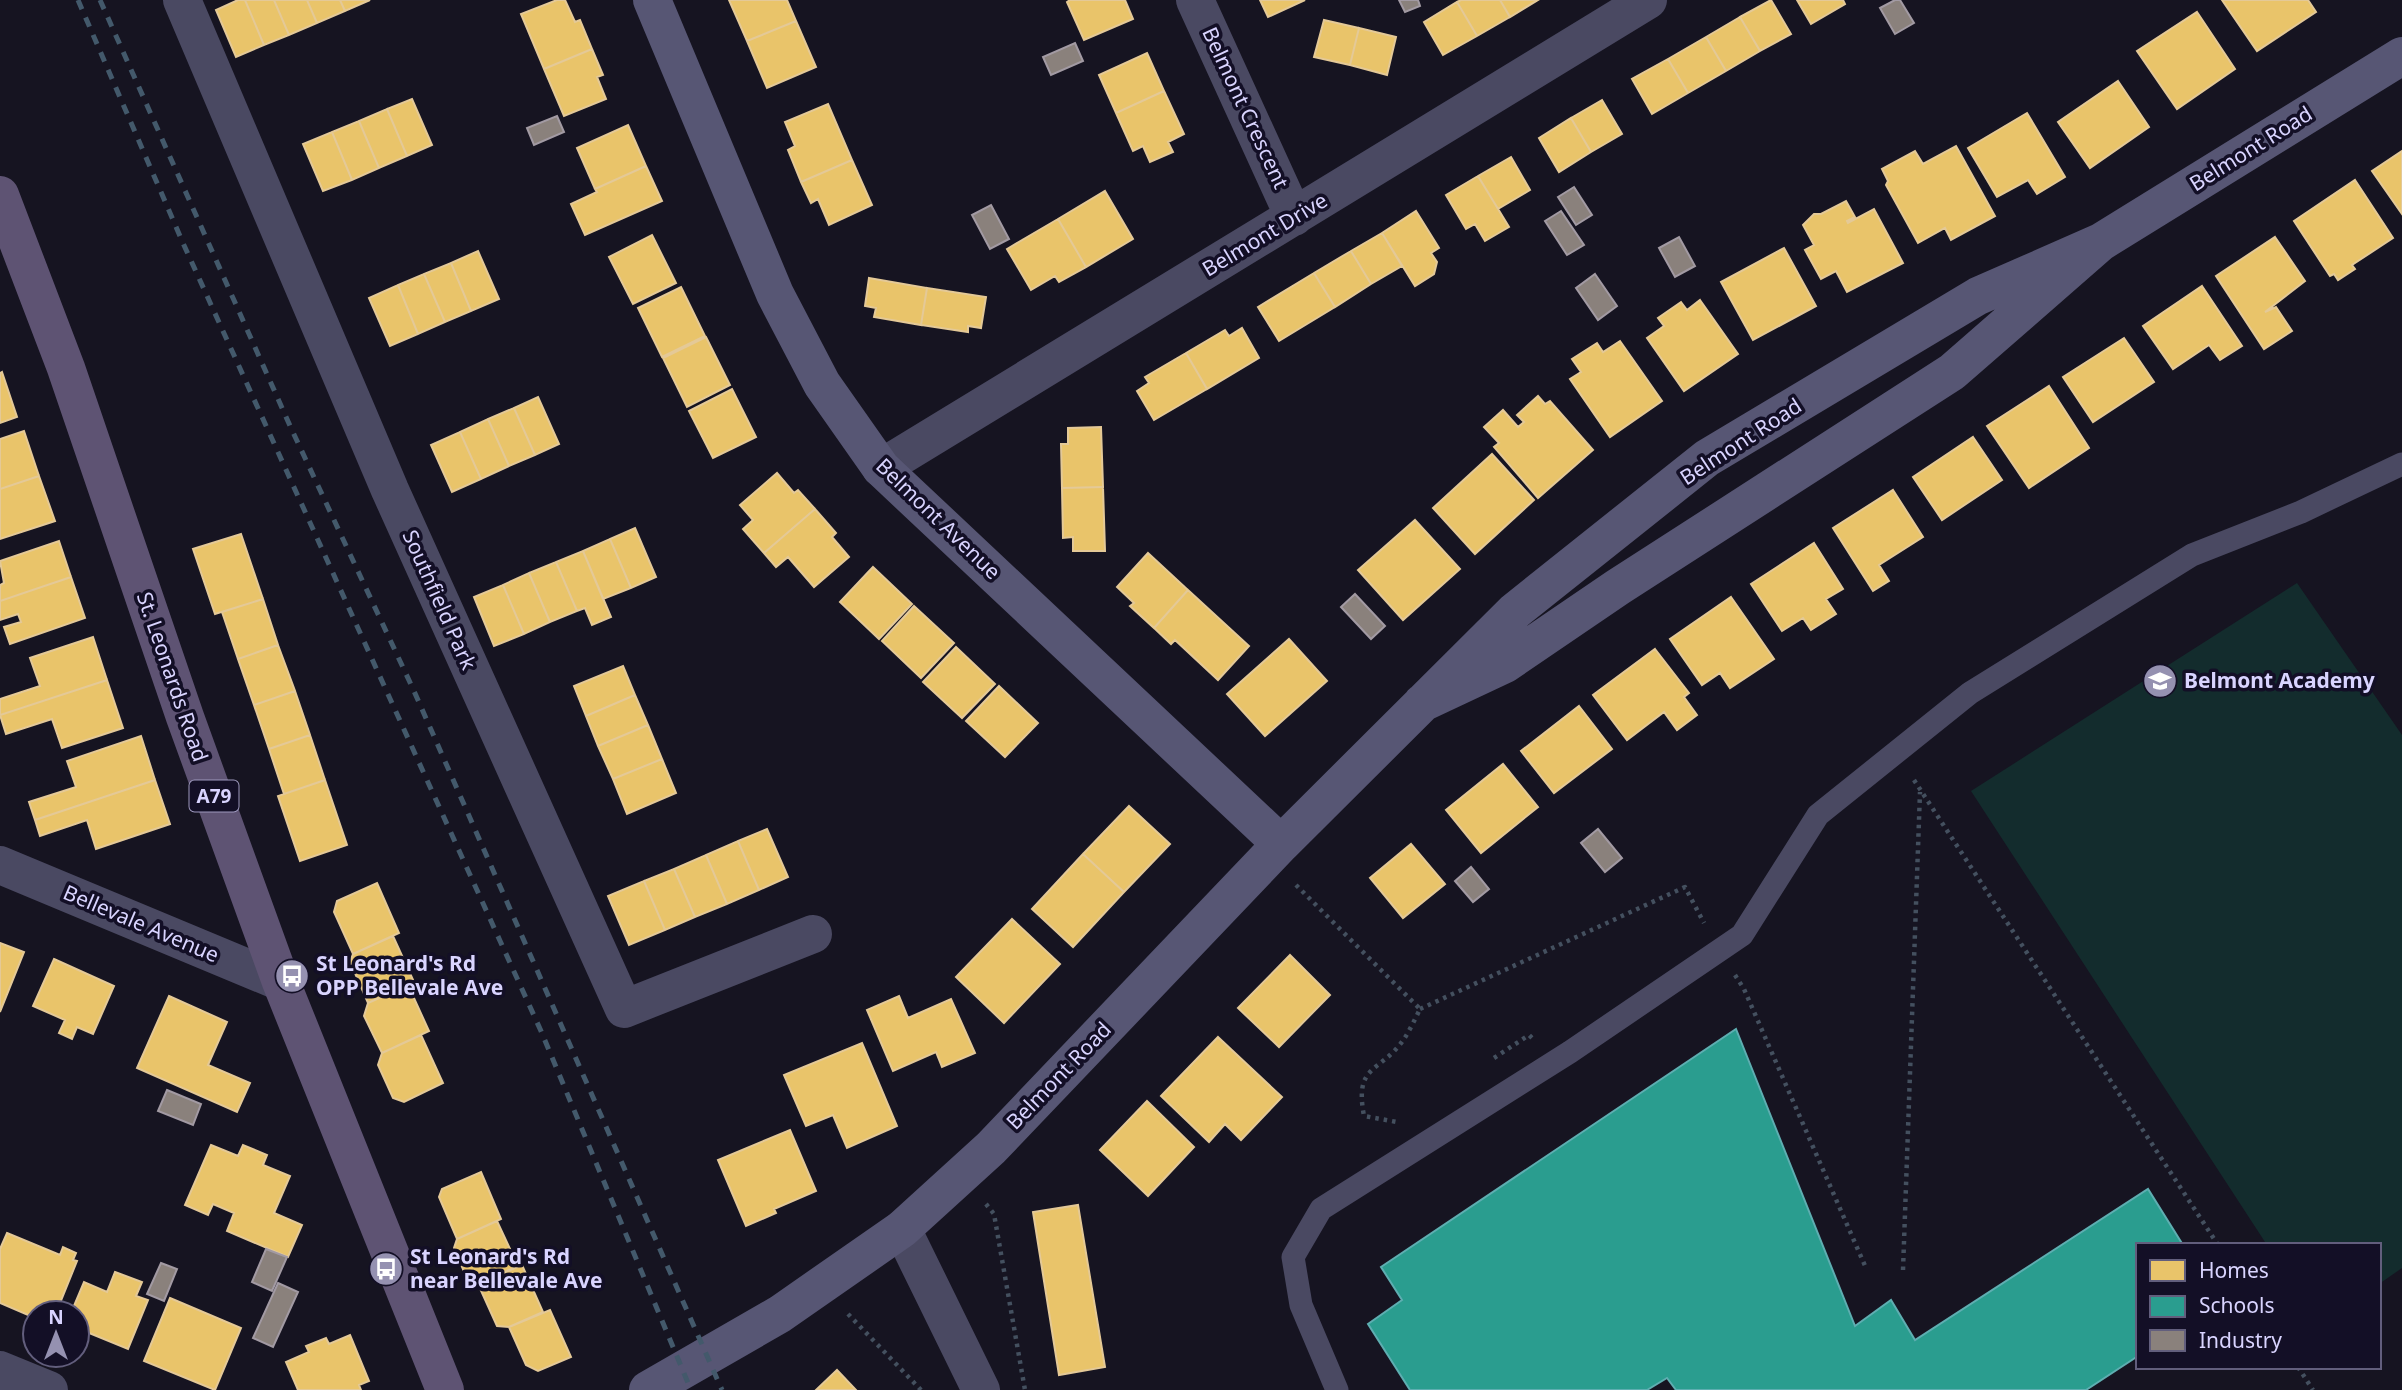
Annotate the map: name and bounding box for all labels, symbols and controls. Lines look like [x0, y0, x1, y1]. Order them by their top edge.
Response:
street label: Belmont Crescent [1196, 22, 1296, 193]
street label: Belmont Road [2184, 99, 2317, 197]
street label: Belmont Drive [1197, 186, 1332, 283]
street label: Belmont Road [1674, 391, 1807, 491]
street label: Belmont Avenue [870, 452, 1007, 585]
street label: Southfield Park [397, 525, 484, 675]
street label: St. Leonards Road [131, 588, 215, 765]
school or university icon: Belmont Academy [2141, 662, 2179, 700]
place label: Belmont Academy [2184, 666, 2375, 694]
road number: A79 [190, 780, 238, 811]
street label: Bellevale Avenue [59, 878, 224, 969]
place label: St Leonard's Rd OPP Bellevale Ave [316, 949, 503, 1001]
bus stop icon: St Leonard's Rd OPP Bellevale Ave [273, 957, 311, 995]
street label: Belmont Road [1000, 1015, 1117, 1135]
place label: St Leonard's Rd near Bellevale Ave [410, 1242, 603, 1294]
legend [2136, 1243, 2381, 1369]
bus stop icon: St Leonard's Rd near Bellevale Ave [367, 1250, 405, 1288]
text: Homes [2199, 1256, 2269, 1284]
text: Schools [2199, 1291, 2274, 1319]
north arrow [21, 1299, 91, 1369]
text: N [48, 1304, 64, 1330]
text: Industry [2199, 1326, 2282, 1354]

